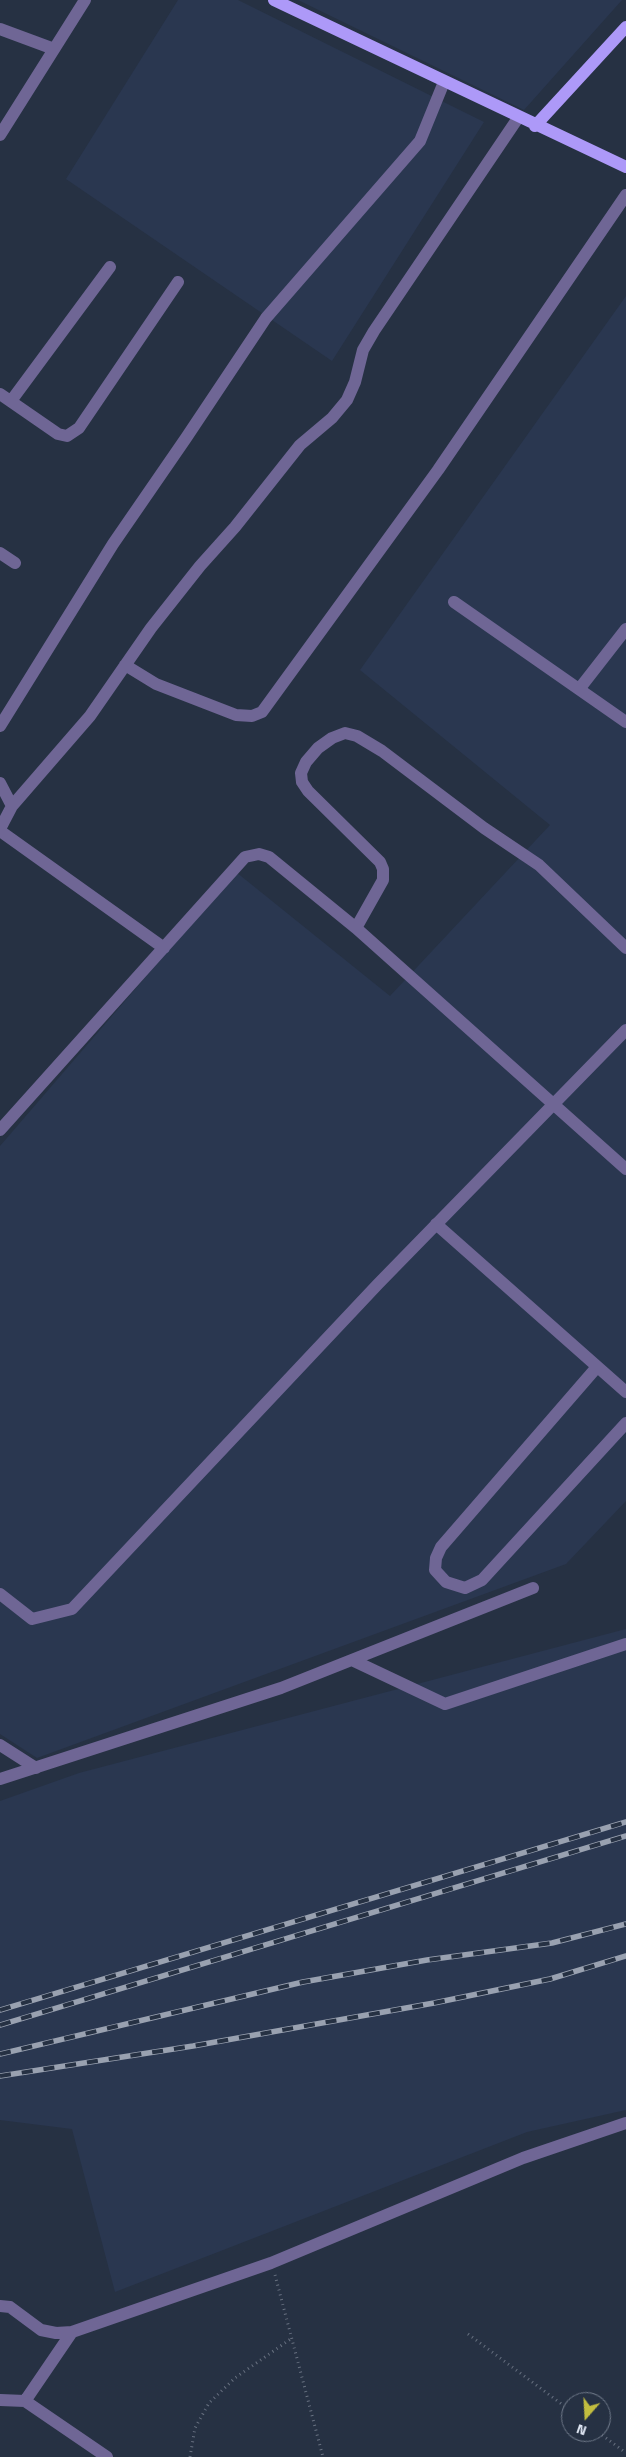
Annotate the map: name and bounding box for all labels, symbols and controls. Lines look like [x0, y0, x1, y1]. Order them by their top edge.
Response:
north arrow [561, 2392, 611, 2442]
text: N [573, 2419, 589, 2442]

